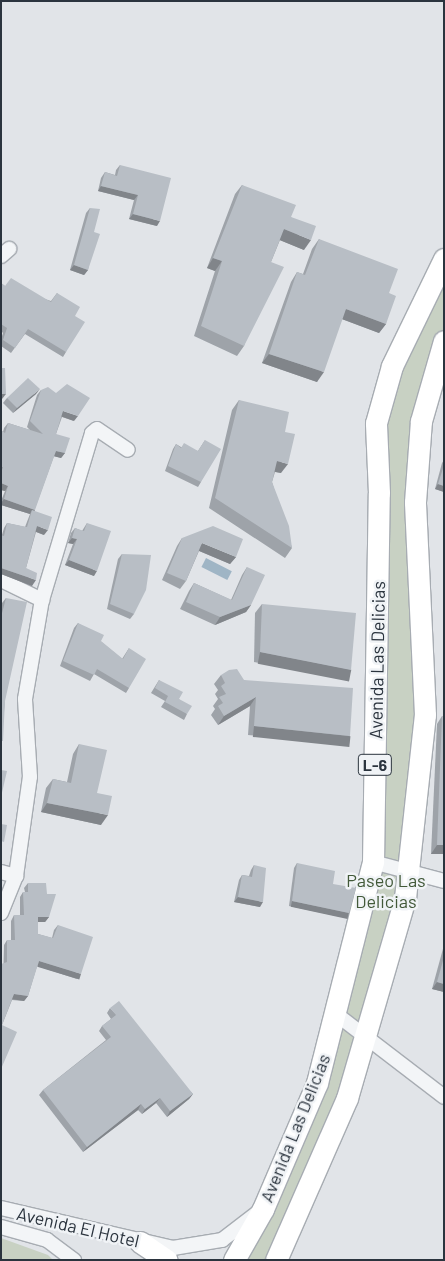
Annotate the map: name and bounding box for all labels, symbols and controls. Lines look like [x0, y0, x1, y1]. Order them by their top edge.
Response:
street label: Avenida Las Delicias [365, 581, 389, 739]
road number: L-6 [358, 752, 392, 778]
park label: Paseo Las Delicias [346, 870, 426, 912]
street label: Avenida Las Delicias [255, 1051, 335, 1205]
street label: Avenida El Hotel [15, 1202, 141, 1252]

